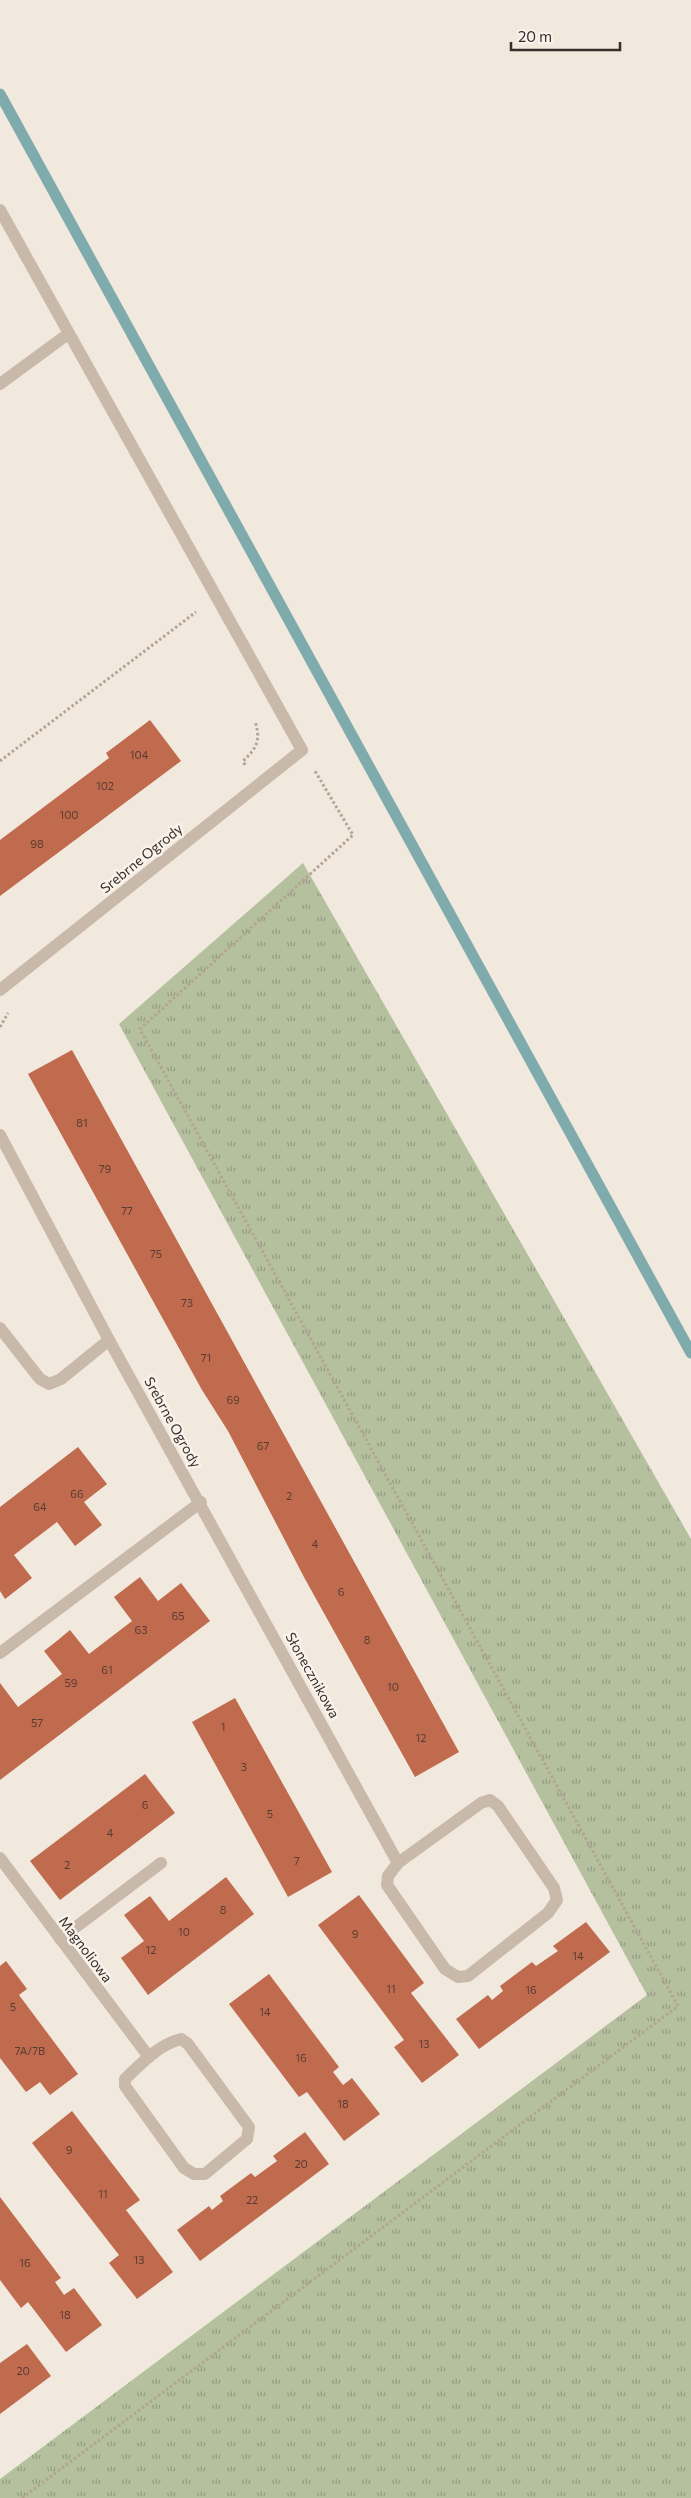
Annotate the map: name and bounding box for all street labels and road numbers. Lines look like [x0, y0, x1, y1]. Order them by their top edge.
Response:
street label: Srebrne Ogrody [96, 820, 186, 896]
street label: Srebrne Ogrody [141, 1374, 205, 1470]
street label: Słonecznikowa [282, 1629, 344, 1721]
street label: Magnoliowa [56, 1913, 116, 1985]

